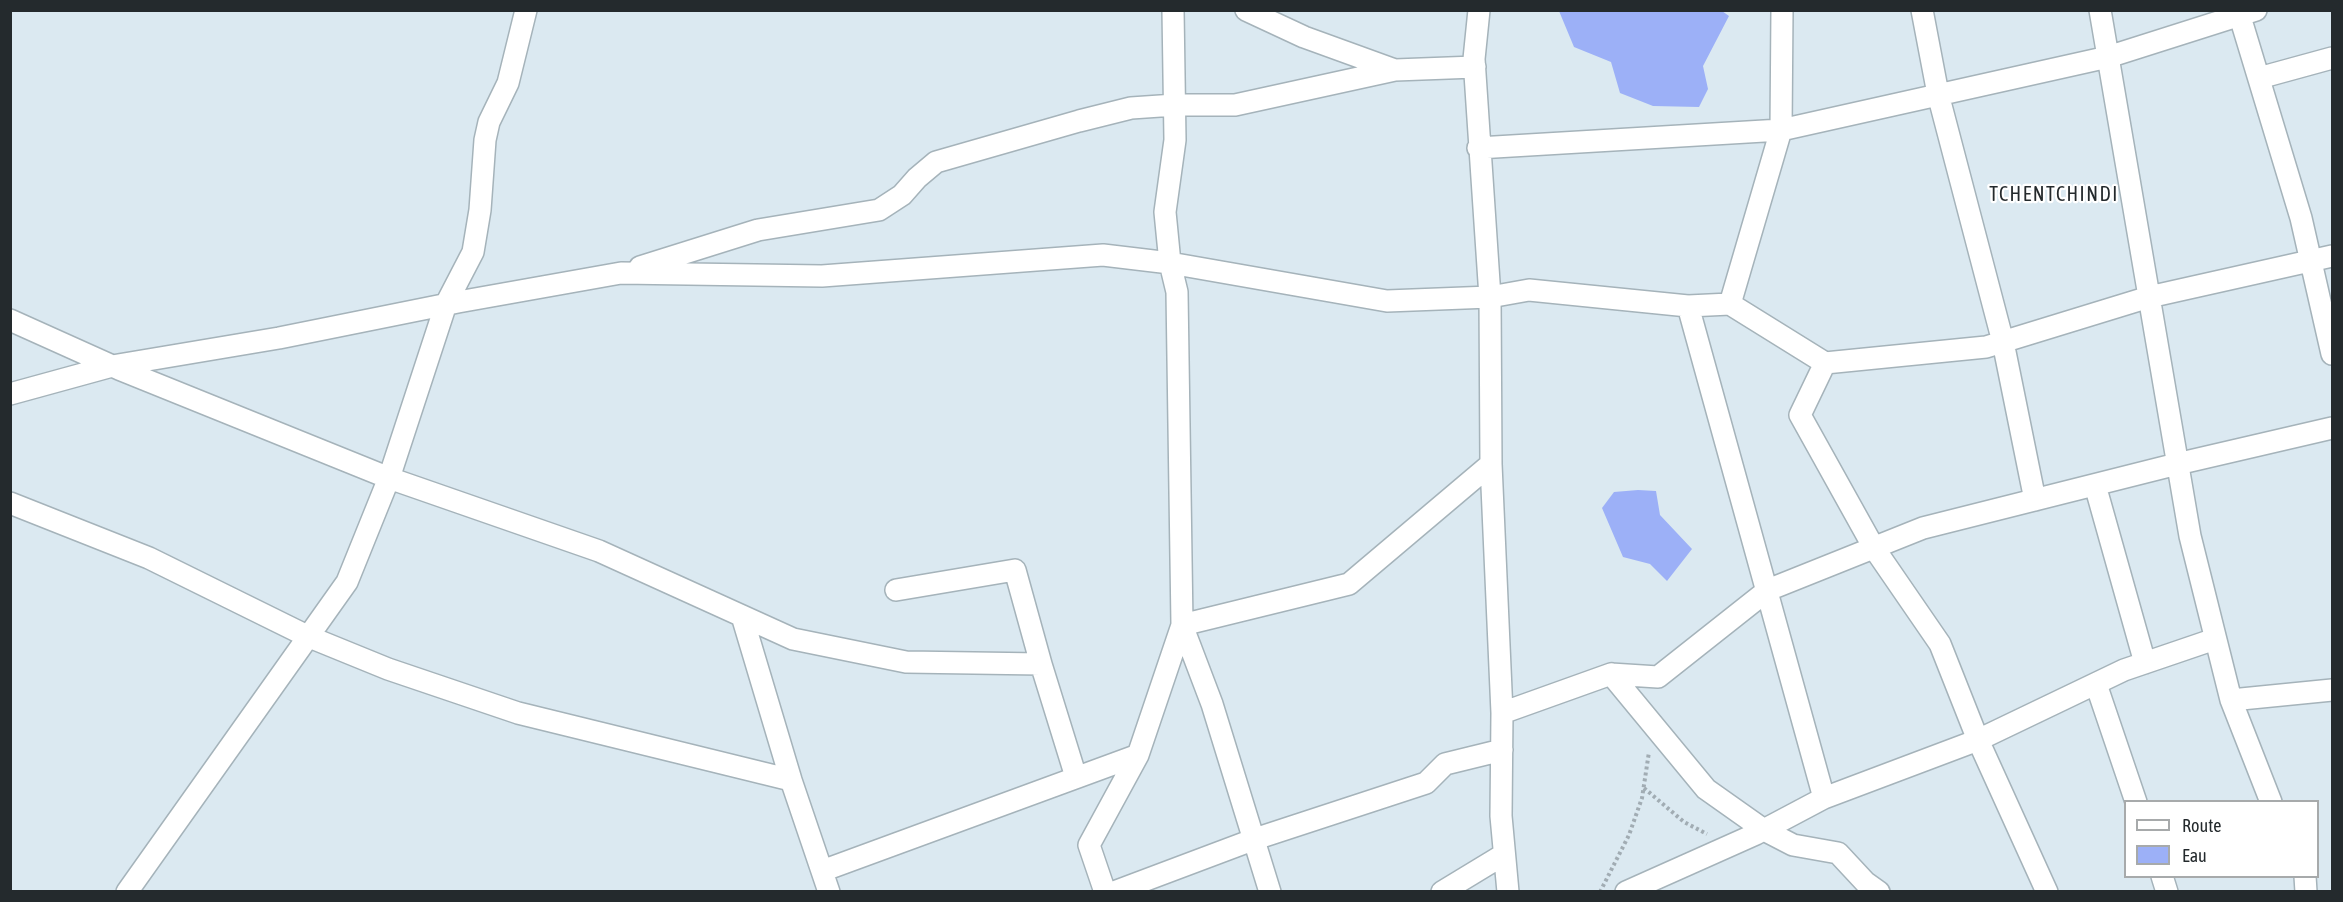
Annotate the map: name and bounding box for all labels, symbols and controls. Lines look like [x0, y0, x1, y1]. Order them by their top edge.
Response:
district label: TCHENTCHINDI [1989, 183, 2119, 207]
legend [2124, 800, 2319, 878]
text: Route [2182, 815, 2221, 836]
text: Eau [2182, 845, 2207, 866]

